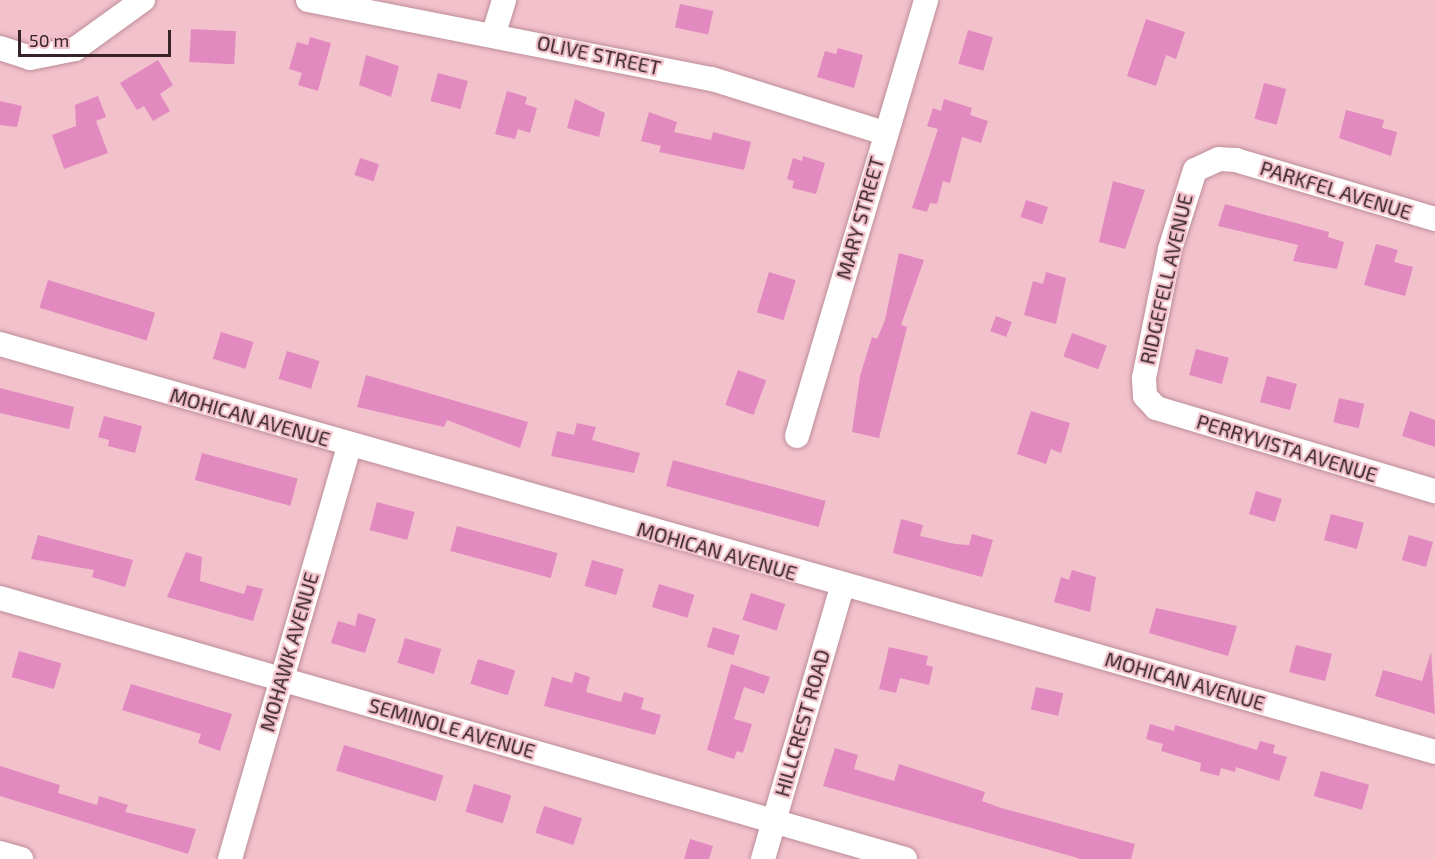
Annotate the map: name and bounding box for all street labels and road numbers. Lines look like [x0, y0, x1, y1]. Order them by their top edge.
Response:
street label: OLIVE STREET [535, 30, 663, 80]
street label: MARY STREET [831, 154, 889, 282]
street label: PARKFEL AVENUE [1257, 155, 1415, 225]
street label: RIDGEFELL AVENUE [1135, 191, 1197, 367]
street label: MOHICAN AVENUE [167, 383, 333, 451]
street label: PERRYVISTA AVENUE [1193, 409, 1381, 487]
street label: MOHICAN AVENUE [634, 517, 800, 585]
street label: MOHAWK AVENUE [255, 569, 323, 735]
street label: HILLCREST ROAD [769, 646, 835, 800]
street label: MOHICAN AVENUE [1102, 647, 1268, 715]
street label: SEMINOLE AVENUE [366, 693, 538, 763]

